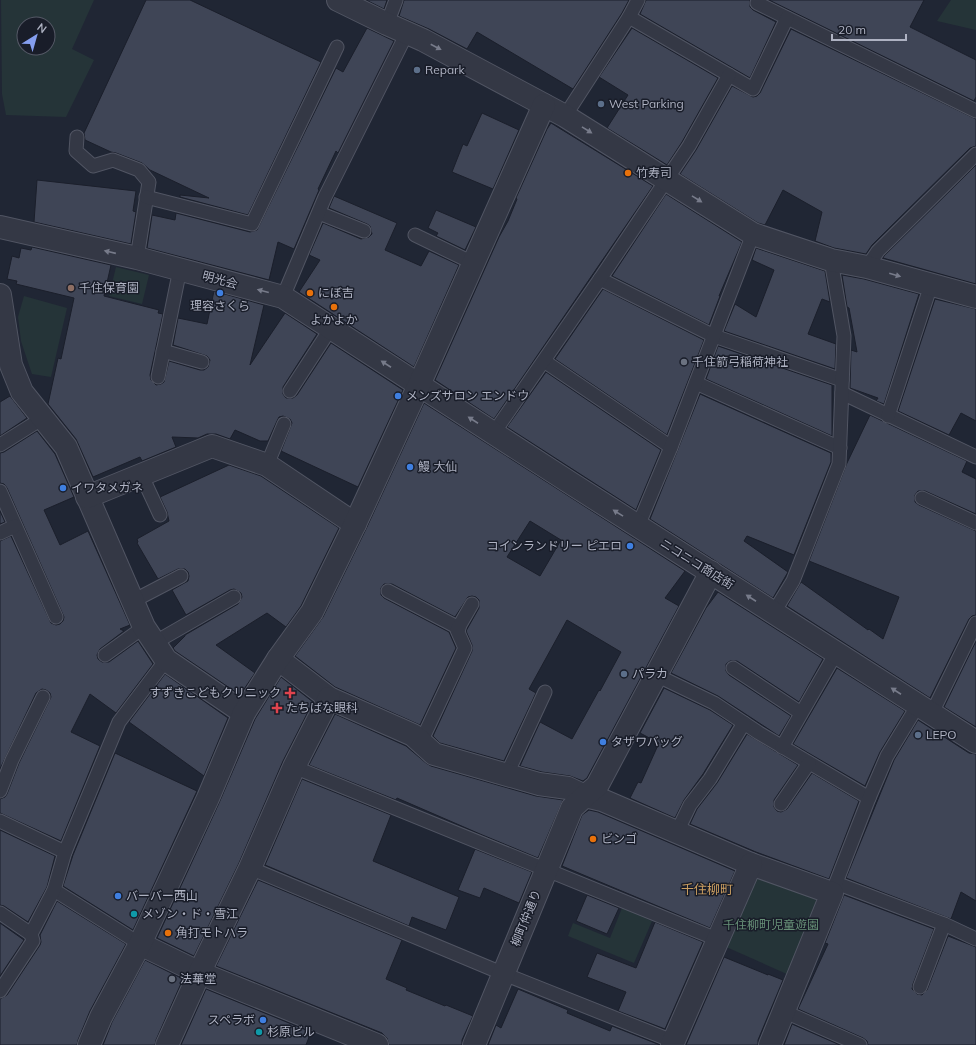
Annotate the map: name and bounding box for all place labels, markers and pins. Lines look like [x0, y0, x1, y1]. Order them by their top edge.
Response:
place label: Repark [425, 62, 465, 77]
marker: Repark [412, 65, 422, 75]
place label: West Parking [609, 96, 684, 111]
marker: West Parking [596, 99, 606, 109]
place label: 竹寿司 [636, 165, 672, 180]
marker: 竹寿司 [623, 168, 633, 178]
place label: 千住保育園 [79, 280, 139, 295]
marker: 千住保育園 [66, 283, 76, 293]
place label: にぼ吉 [318, 285, 354, 300]
marker: 理容さくら [215, 288, 225, 298]
marker: にぼ吉 [305, 288, 315, 298]
place label: 理容さくら [190, 298, 250, 313]
marker: よかよか [329, 302, 339, 312]
place label: よかよか [310, 312, 358, 327]
place label: 千住箭弓稲荷神社 [692, 354, 788, 369]
marker: 千住箭弓稲荷神社 [679, 357, 689, 367]
place label: メンズサロン エンドウ [406, 388, 529, 403]
marker: メンズサロン エンドウ [393, 391, 403, 401]
place label: 鰻 大仙 [418, 459, 457, 474]
marker: 鰻 大仙 [405, 462, 415, 472]
place label: イワタメガネ [71, 480, 143, 495]
marker: イワタメガネ [58, 483, 68, 493]
place label: コインランドリー ピエロ [487, 538, 622, 553]
marker: コインランドリー ピエロ [625, 541, 635, 551]
place label: パラカ [632, 666, 668, 681]
marker: パラカ [619, 669, 629, 679]
place label: すずきこどもクリニック [149, 685, 281, 700]
marker: すずきこどもクリニック [284, 687, 296, 699]
place label: たちばな眼科 [286, 700, 358, 715]
marker: たちばな眼科 [271, 702, 283, 714]
place label: LEPO [926, 727, 957, 742]
marker: LEPO [913, 730, 923, 740]
place label: タザワバッグ [611, 734, 683, 749]
marker: タザワバッグ [598, 737, 608, 747]
place label: ビンゴ [601, 831, 637, 846]
marker: ビンゴ [588, 834, 598, 844]
place label: バーバー西山 [126, 888, 198, 903]
marker: バーバー西山 [113, 891, 123, 901]
place label: メゾン・ド・雪江 [142, 906, 238, 921]
marker: メゾン・ド・雪江 [129, 909, 139, 919]
place label: 角打モトハラ [176, 925, 248, 940]
marker: 角打モトハラ [163, 928, 173, 938]
place label: 法華堂 [180, 971, 216, 986]
marker: 法華堂 [167, 974, 177, 984]
place label: スペラボ [208, 1012, 255, 1027]
marker: スペラボ [258, 1015, 268, 1025]
place label: 杉原ビル [267, 1024, 315, 1039]
marker: 杉原ビル [254, 1027, 264, 1037]

